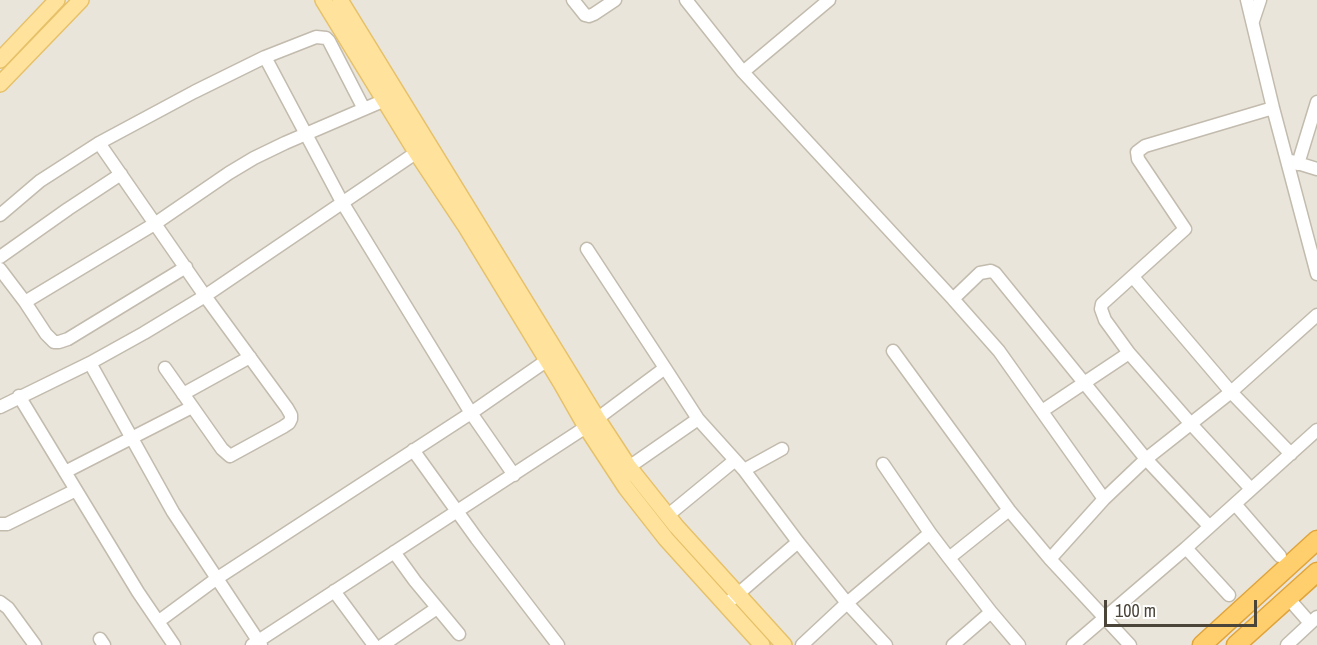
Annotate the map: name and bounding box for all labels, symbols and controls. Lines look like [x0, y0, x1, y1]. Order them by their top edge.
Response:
scale bar [1107, 588, 1260, 626]
text: 100 m [1115, 598, 1156, 623]

